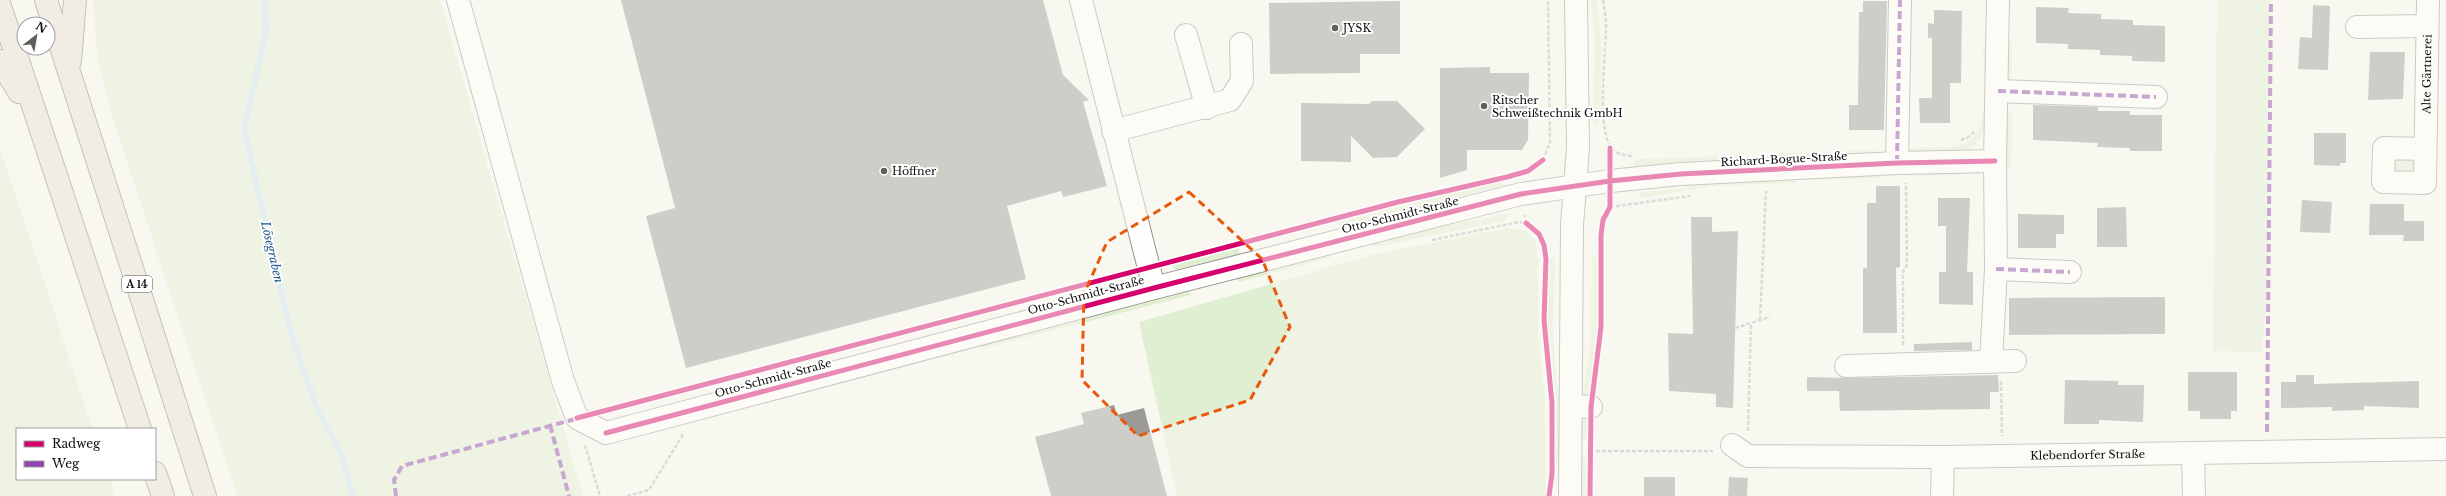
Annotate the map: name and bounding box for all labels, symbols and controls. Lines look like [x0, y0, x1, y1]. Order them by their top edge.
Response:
north arrow [16, 16, 56, 56]
text: N [33, 19, 50, 36]
place label: JYSK [1341, 21, 1371, 35]
marker: JYSK [1330, 23, 1340, 33]
street label: Alte Gärtnerei [2419, 34, 2434, 115]
place label: Ritscher Schweißtechnik GmbH [1492, 93, 1623, 120]
marker: Ritscher Schweißtechnik GmbH [1479, 101, 1489, 111]
street label: Richard-Bogue-Straße [1720, 149, 1848, 169]
place label: Höffner [892, 164, 937, 178]
marker: Höffner [879, 166, 889, 176]
street label: Otto-Schmidt-Straße [1340, 194, 1460, 236]
water label: Lösegraben [258, 219, 287, 285]
street label: Otto-Schmidt-Straße [1026, 273, 1146, 317]
road number: A 14 [122, 276, 152, 292]
street label: Otto-Schmidt-Straße [713, 356, 833, 400]
legend [16, 428, 156, 480]
text: Radweg [52, 436, 101, 451]
street label: Klebendorfer Straße [2030, 447, 2145, 463]
text: Weg [51, 456, 80, 471]

